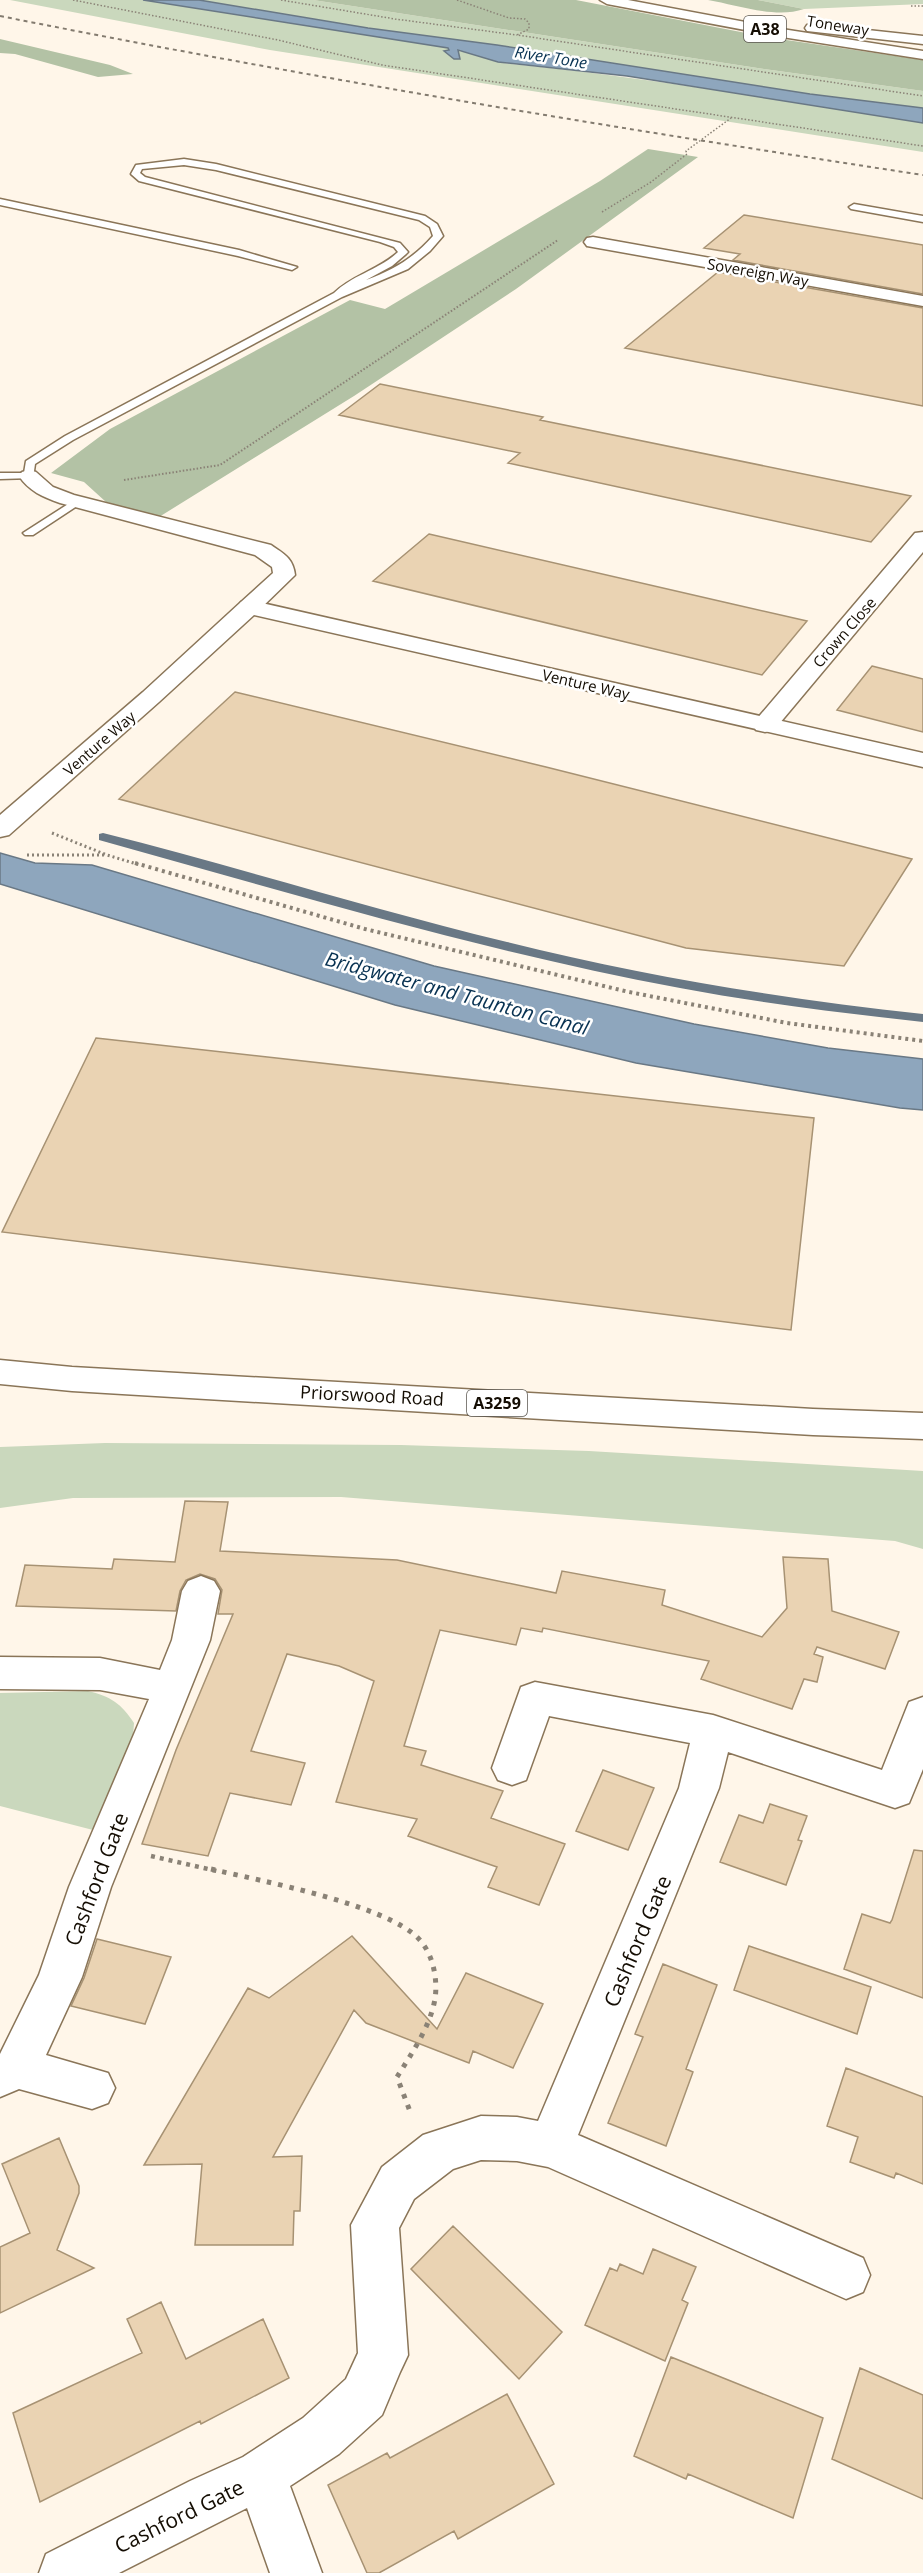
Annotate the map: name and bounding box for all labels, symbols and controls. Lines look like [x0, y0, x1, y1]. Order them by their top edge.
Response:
street label: Toneway [806, 10, 871, 40]
road number: A38 [744, 16, 786, 42]
water label: River Tone [513, 40, 589, 74]
street label: Sovereign Way [706, 253, 811, 291]
street label: Crown Close [808, 593, 880, 671]
street label: Venture Way [540, 664, 632, 704]
street label: Venture Way [59, 706, 140, 780]
water label: Bridgwater and Taunton Canal [322, 945, 593, 1041]
street label: Priorswood Road [300, 1379, 444, 1411]
road number: A3259 [467, 1390, 527, 1416]
street label: Cashford Gate [58, 1808, 134, 1950]
street label: Cashford Gate [597, 1871, 677, 2011]
street label: Cashford Gate [110, 2473, 248, 2559]

